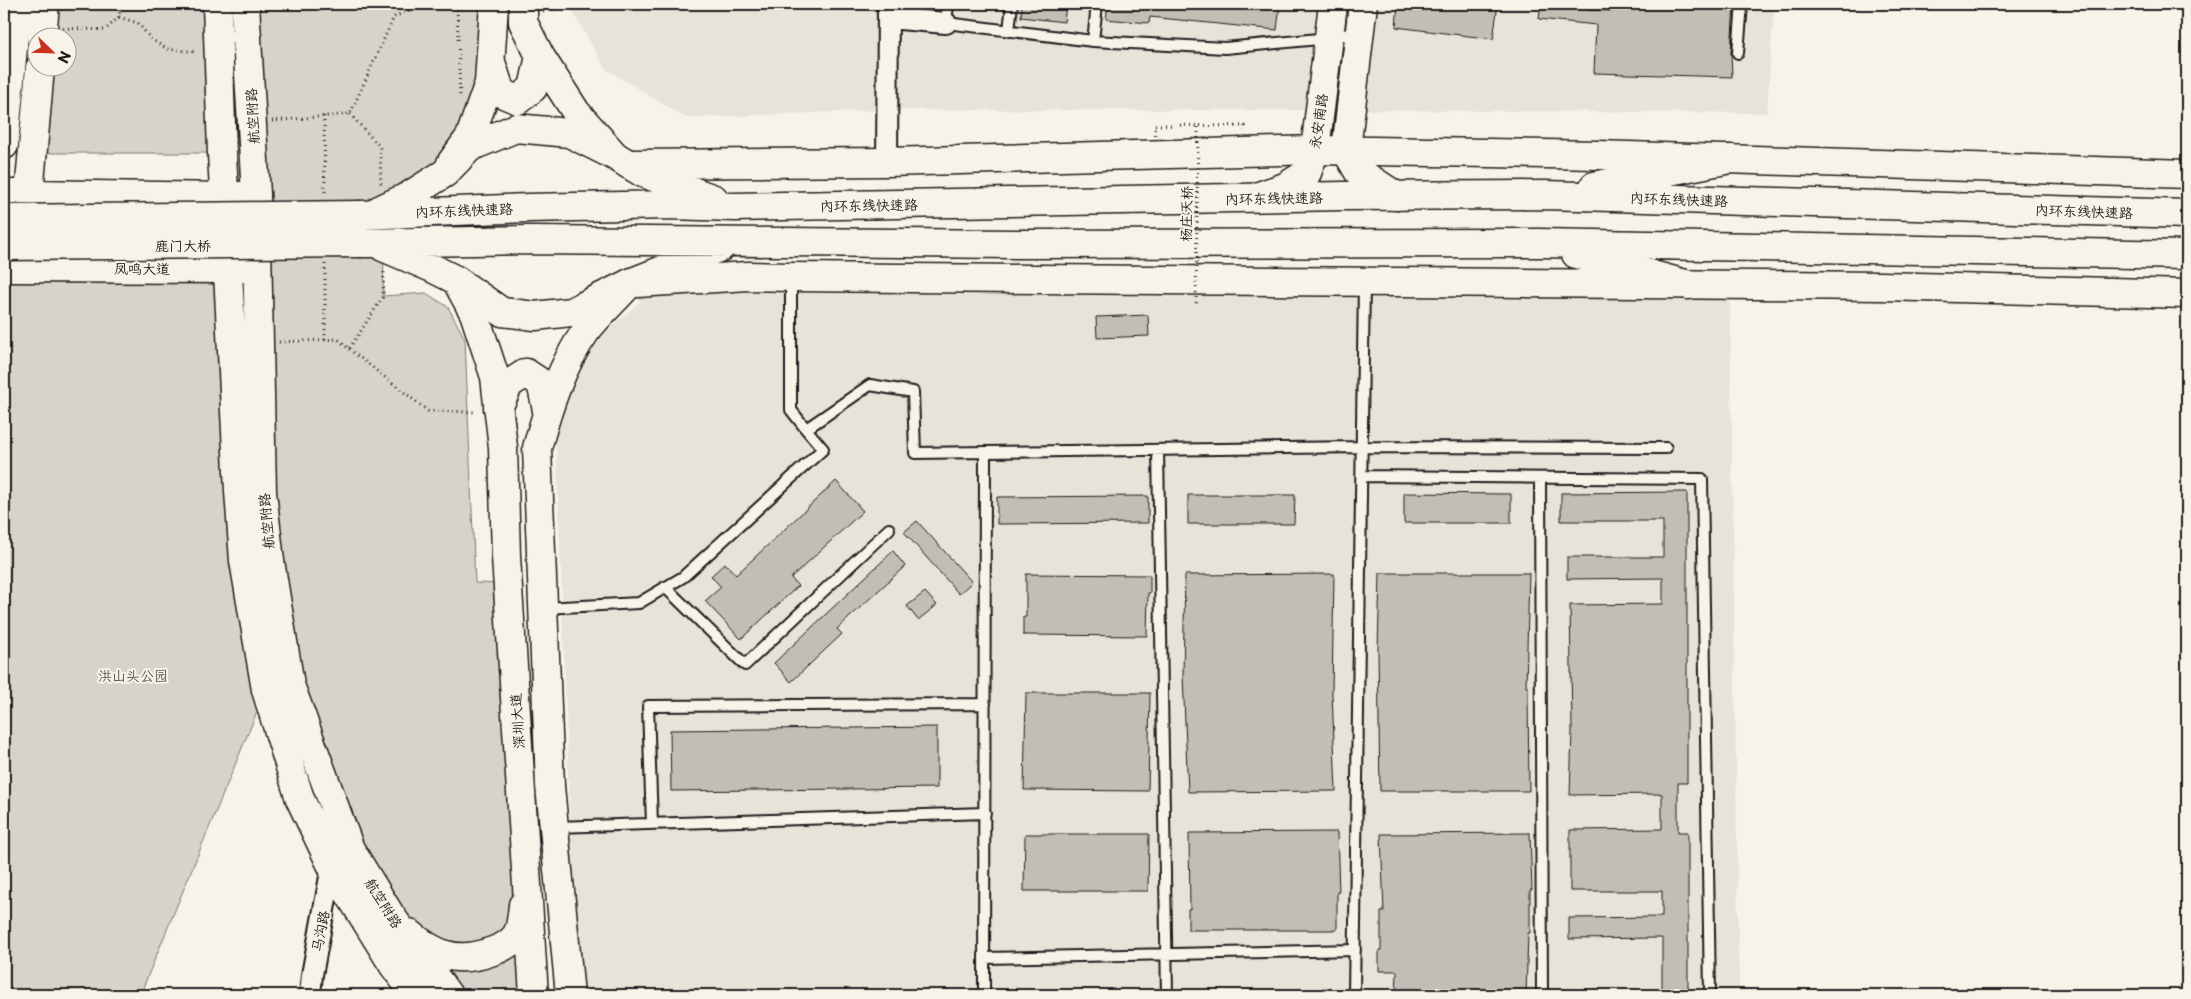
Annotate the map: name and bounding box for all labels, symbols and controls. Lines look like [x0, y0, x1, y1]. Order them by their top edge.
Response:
north arrow [28, 28, 78, 78]
text: N [53, 48, 76, 66]
street label: 航空附路 [240, 87, 264, 145]
street label: 永安南路 [1304, 92, 1332, 150]
street label: 杨庄天桥 [1175, 186, 1197, 242]
street label: 内环东线快速路 [1225, 187, 1323, 209]
street label: 内环东线快速路 [1630, 187, 1728, 211]
street label: 内环东线快速路 [820, 194, 918, 216]
street label: 内环东线快速路 [415, 198, 513, 222]
street label: 内环东线快速路 [2035, 199, 2133, 223]
street label: 鹿门大桥 [155, 235, 211, 256]
street label: 凤鸣大道 [114, 258, 170, 279]
street label: 航空附路 [253, 492, 279, 550]
park label: 洪山头公园 [98, 665, 168, 686]
street label: 深圳大道 [505, 692, 529, 750]
street label: 航空附路 [360, 874, 408, 932]
street label: 马沟路 [306, 908, 334, 954]

